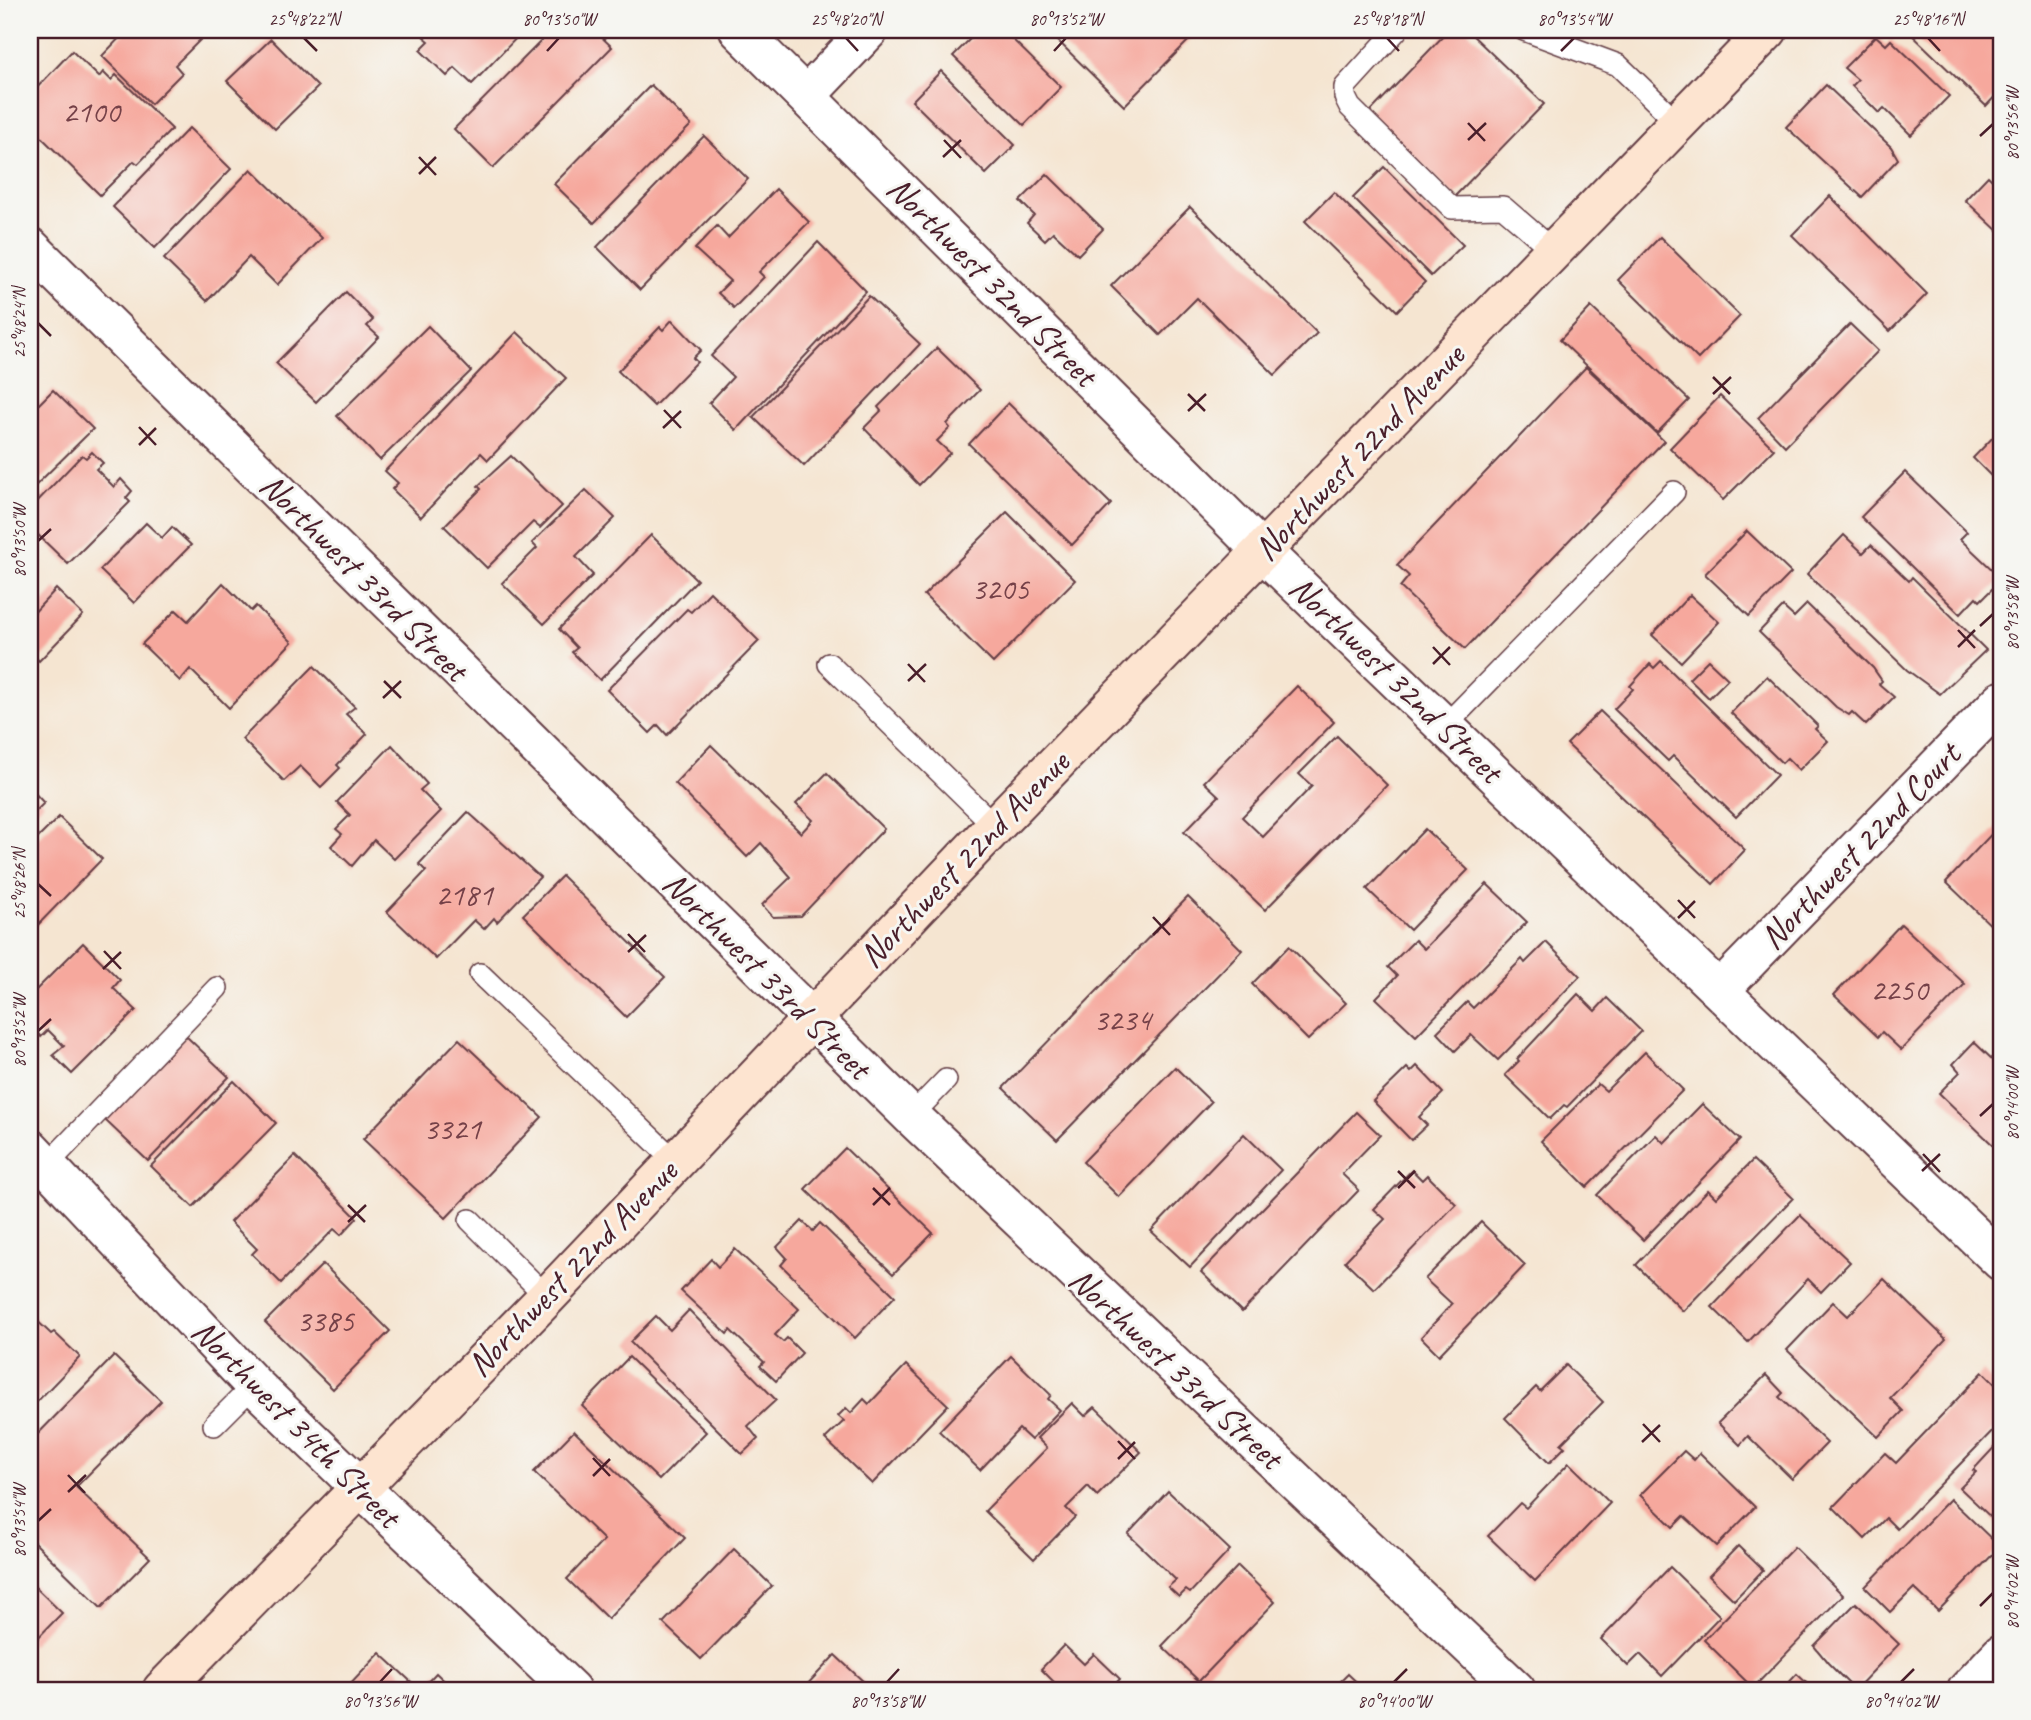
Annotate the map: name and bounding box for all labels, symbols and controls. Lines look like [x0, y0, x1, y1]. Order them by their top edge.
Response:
text: 25°48'22"N [269, 8, 343, 30]
text: 80°13'50"W [522, 8, 599, 30]
text: 25°48'20"N [811, 8, 885, 30]
text: 80°13'52"W [1029, 8, 1106, 30]
text: 25°48'18"N [1352, 8, 1426, 30]
text: 80°13'54"W [1537, 8, 1614, 30]
text: 25°48'16"N [1893, 8, 1967, 30]
text: 80°13'56"W [2001, 84, 2023, 161]
house number: 2100 [62, 91, 122, 132]
street label: Northwest 32nd Street [877, 166, 1109, 398]
text: 25°48'24"N [8, 284, 30, 358]
street label: Northwest 22nd Avenue [1244, 332, 1476, 570]
street label: Northwest 33rd Street [250, 463, 480, 693]
text: 80°13'50"W [8, 501, 30, 578]
street label: Northwest 32nd Street [1280, 566, 1515, 795]
house number: 3205 [971, 568, 1030, 609]
text: 80°13'58"W [2001, 574, 2023, 651]
street label: Northwest 22nd Court [1750, 731, 1972, 959]
street label: Northwest 22nd Avenue [849, 739, 1081, 977]
text: 25°48'26"N [8, 845, 30, 919]
street label: Northwest 33rd Street [653, 861, 883, 1091]
house number: 2181 [435, 874, 494, 915]
house number: 2250 [1870, 969, 1930, 1010]
text: 80°13'52"W [8, 991, 30, 1068]
house number: 3234 [1093, 999, 1154, 1040]
text: 80°14'00"W [2001, 1064, 2023, 1141]
house number: 3321 [423, 1108, 482, 1149]
street label: Northwest 22nd Avenue [457, 1148, 689, 1386]
street label: Northwest 33rd Street [1059, 1257, 1295, 1481]
house number: 3385 [296, 1300, 355, 1341]
street label: Northwest 34th Street [182, 1309, 413, 1540]
text: 80°13'54"W [8, 1481, 30, 1558]
text: 80°14'02"W [2001, 1553, 2023, 1630]
text: 80°13'56"W [343, 1690, 420, 1712]
text: 80°13'58"W [850, 1690, 927, 1712]
text: 80°14'00"W [1357, 1690, 1434, 1712]
text: 80°14'02"W [1864, 1690, 1941, 1712]

